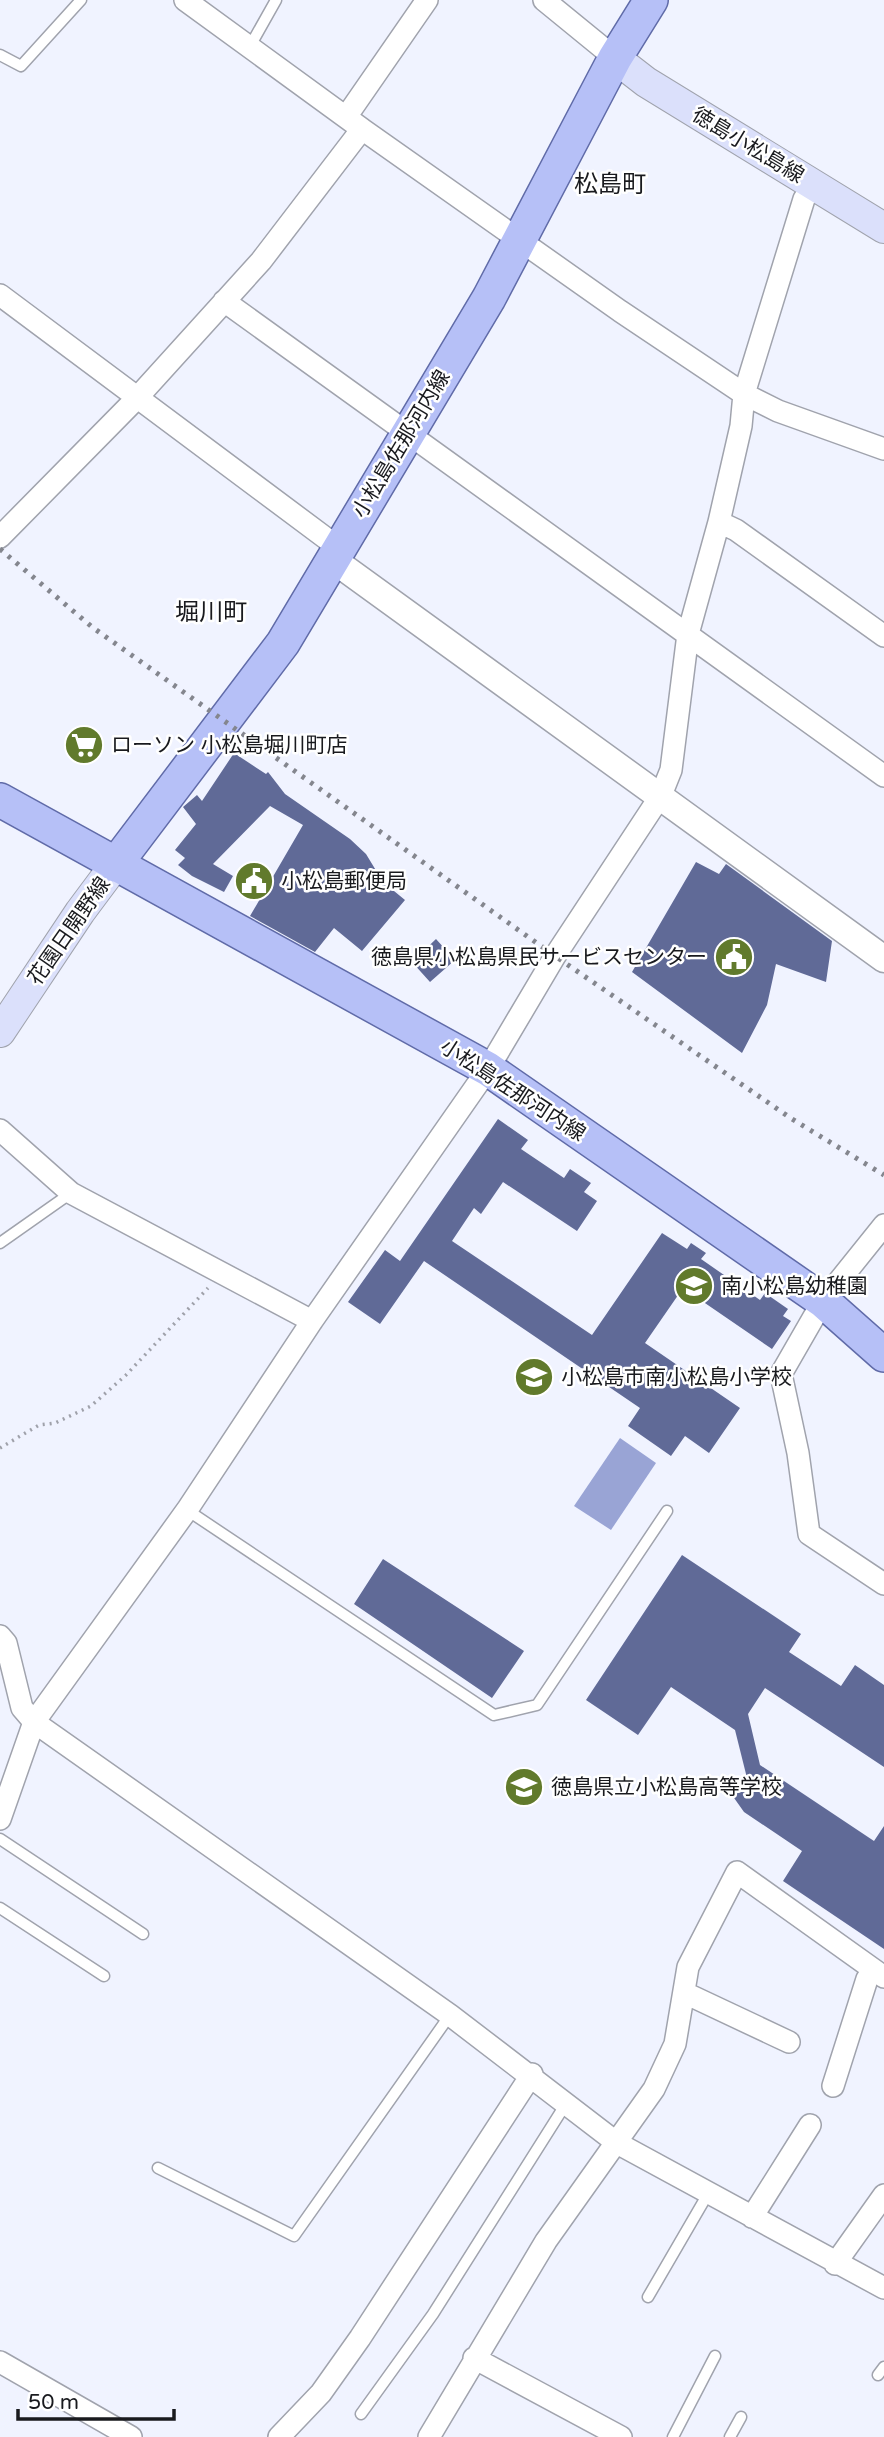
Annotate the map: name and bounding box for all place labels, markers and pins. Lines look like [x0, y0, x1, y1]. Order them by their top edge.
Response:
supermarket icon: ローソン 小松島堀川町店 [63, 724, 105, 766]
place label: ローソン 小松島堀川町店 [111, 733, 347, 758]
public building icon: 小松島郵便局 [233, 860, 275, 902]
place label: 小松島郵便局 [281, 869, 407, 894]
public building icon: 徳島県小松島県民サービスセンター [713, 936, 755, 978]
place label: 徳島県小松島県民サービスセンター [371, 945, 707, 970]
school or university icon: 南小松島幼稚園 [673, 1265, 715, 1307]
place label: 南小松島幼稚園 [721, 1274, 868, 1299]
school or university icon: 小松島市南小松島小学校 [513, 1356, 555, 1398]
place label: 小松島市南小松島小学校 [561, 1365, 792, 1390]
school or university icon: 徳島県立小松島高等学校 [503, 1766, 545, 1808]
place label: 徳島県立小松島高等学校 [551, 1775, 782, 1800]

